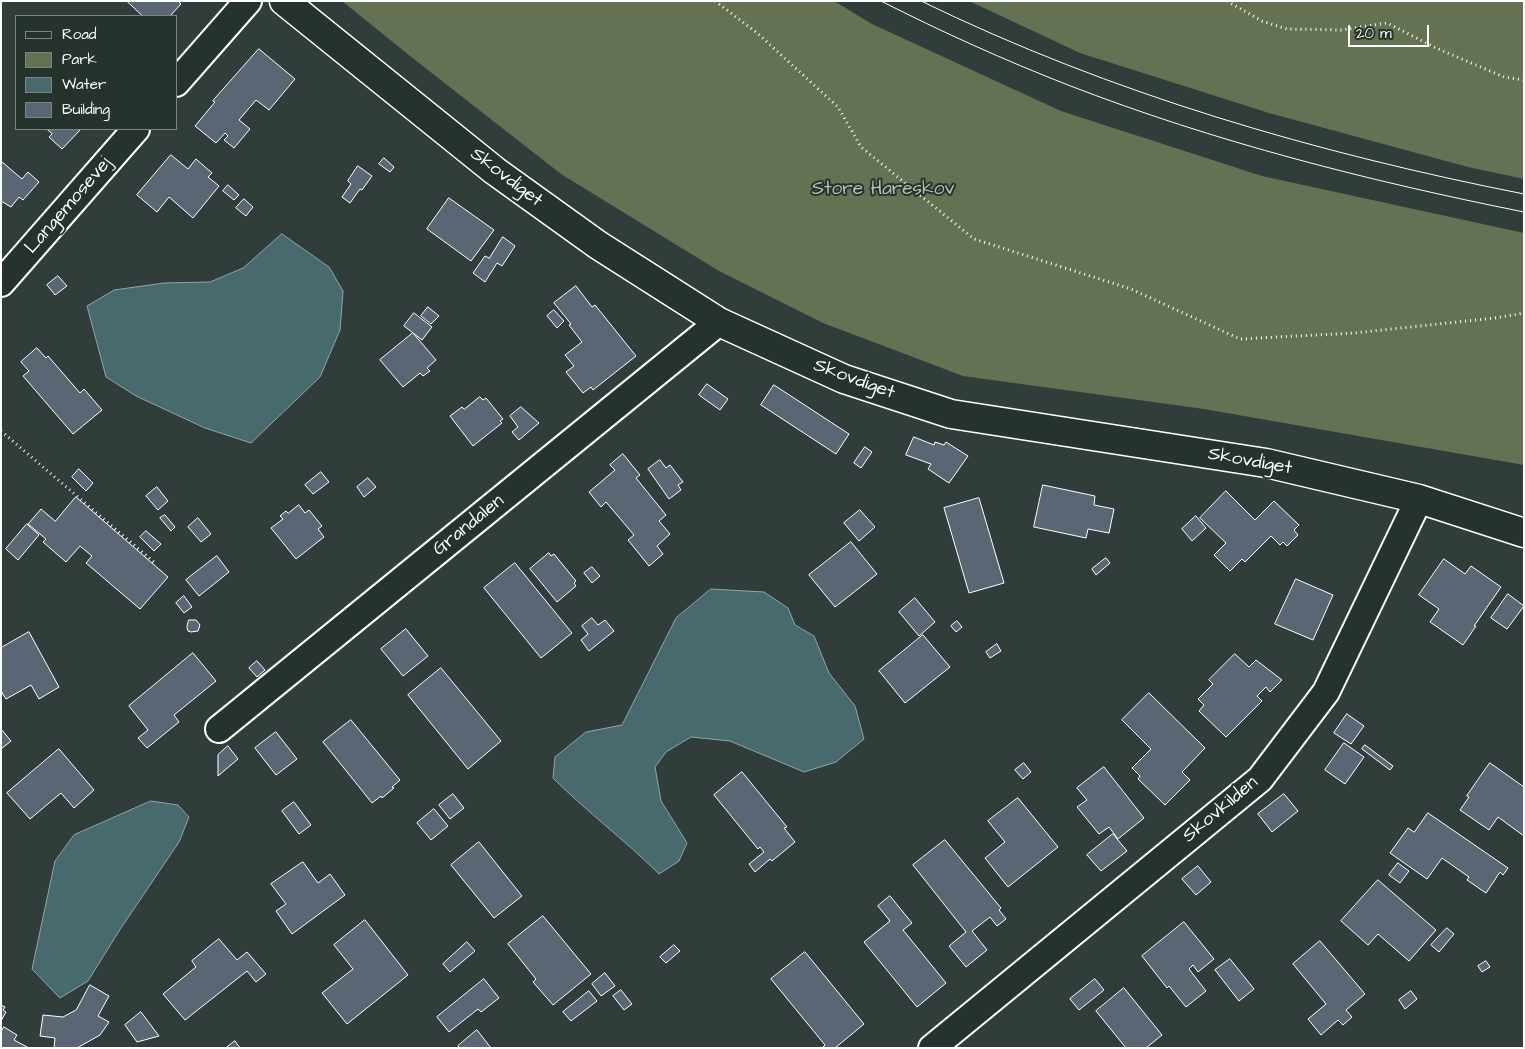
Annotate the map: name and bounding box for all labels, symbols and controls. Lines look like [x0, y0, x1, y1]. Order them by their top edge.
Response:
legend [15, 15, 178, 130]
scale bar [1350, 15, 1431, 47]
text: 20 m [1356, 23, 1392, 44]
text: Road [62, 24, 96, 45]
text: Park [62, 49, 97, 70]
text: Water [62, 74, 106, 95]
text: Building [62, 99, 110, 120]
street label: Skovdiget [465, 143, 547, 213]
street label: Langemosevej [21, 153, 117, 259]
park label: Store Hareskov [812, 179, 954, 201]
street label: Skovdiget [810, 355, 898, 405]
street label: Skovdiget [1206, 443, 1294, 481]
street label: Grandalen [429, 490, 509, 562]
street label: Skovkilden [1179, 772, 1263, 848]

